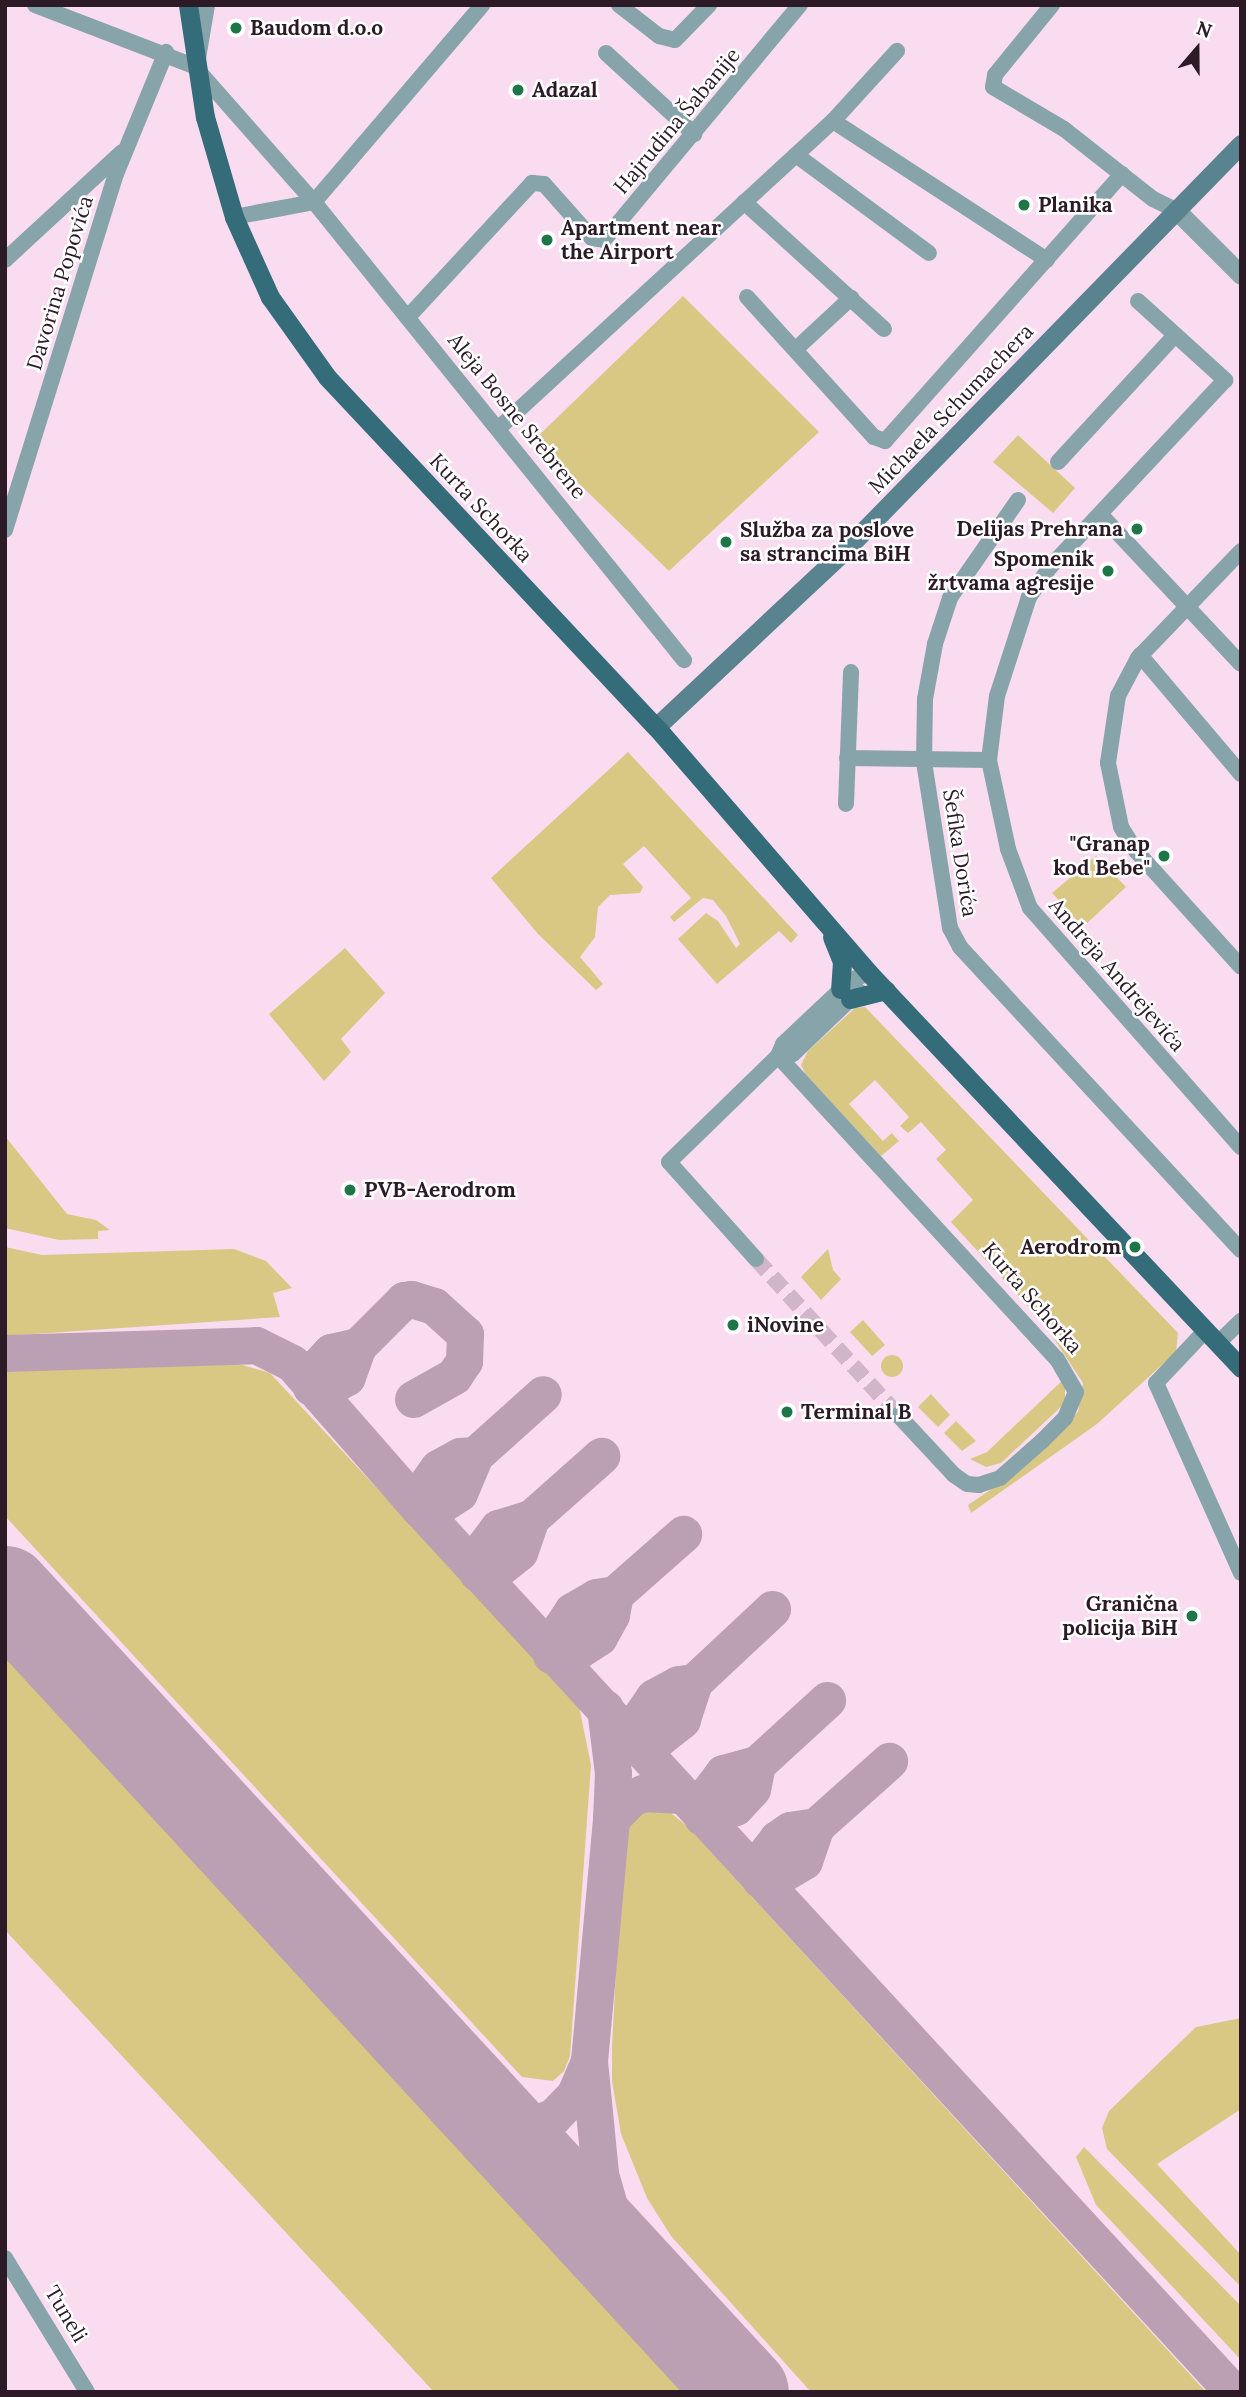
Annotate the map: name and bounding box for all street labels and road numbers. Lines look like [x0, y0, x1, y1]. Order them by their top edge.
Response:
street label: Hajrudina Šabanije [609, 43, 745, 199]
street label: Davorina Popovića [21, 193, 99, 373]
street label: Michaela Schumachera [863, 319, 1039, 499]
street label: Aleja Bosne Srebrene [443, 328, 591, 504]
street label: Kurta Schorka [424, 448, 538, 568]
street label: Šefika Dorića [937, 787, 983, 919]
street label: Andreja Andrejevića [1044, 893, 1190, 1057]
street label: Kurta Schorka [977, 1237, 1087, 1359]
street label: Tuneli [39, 2281, 93, 2347]

